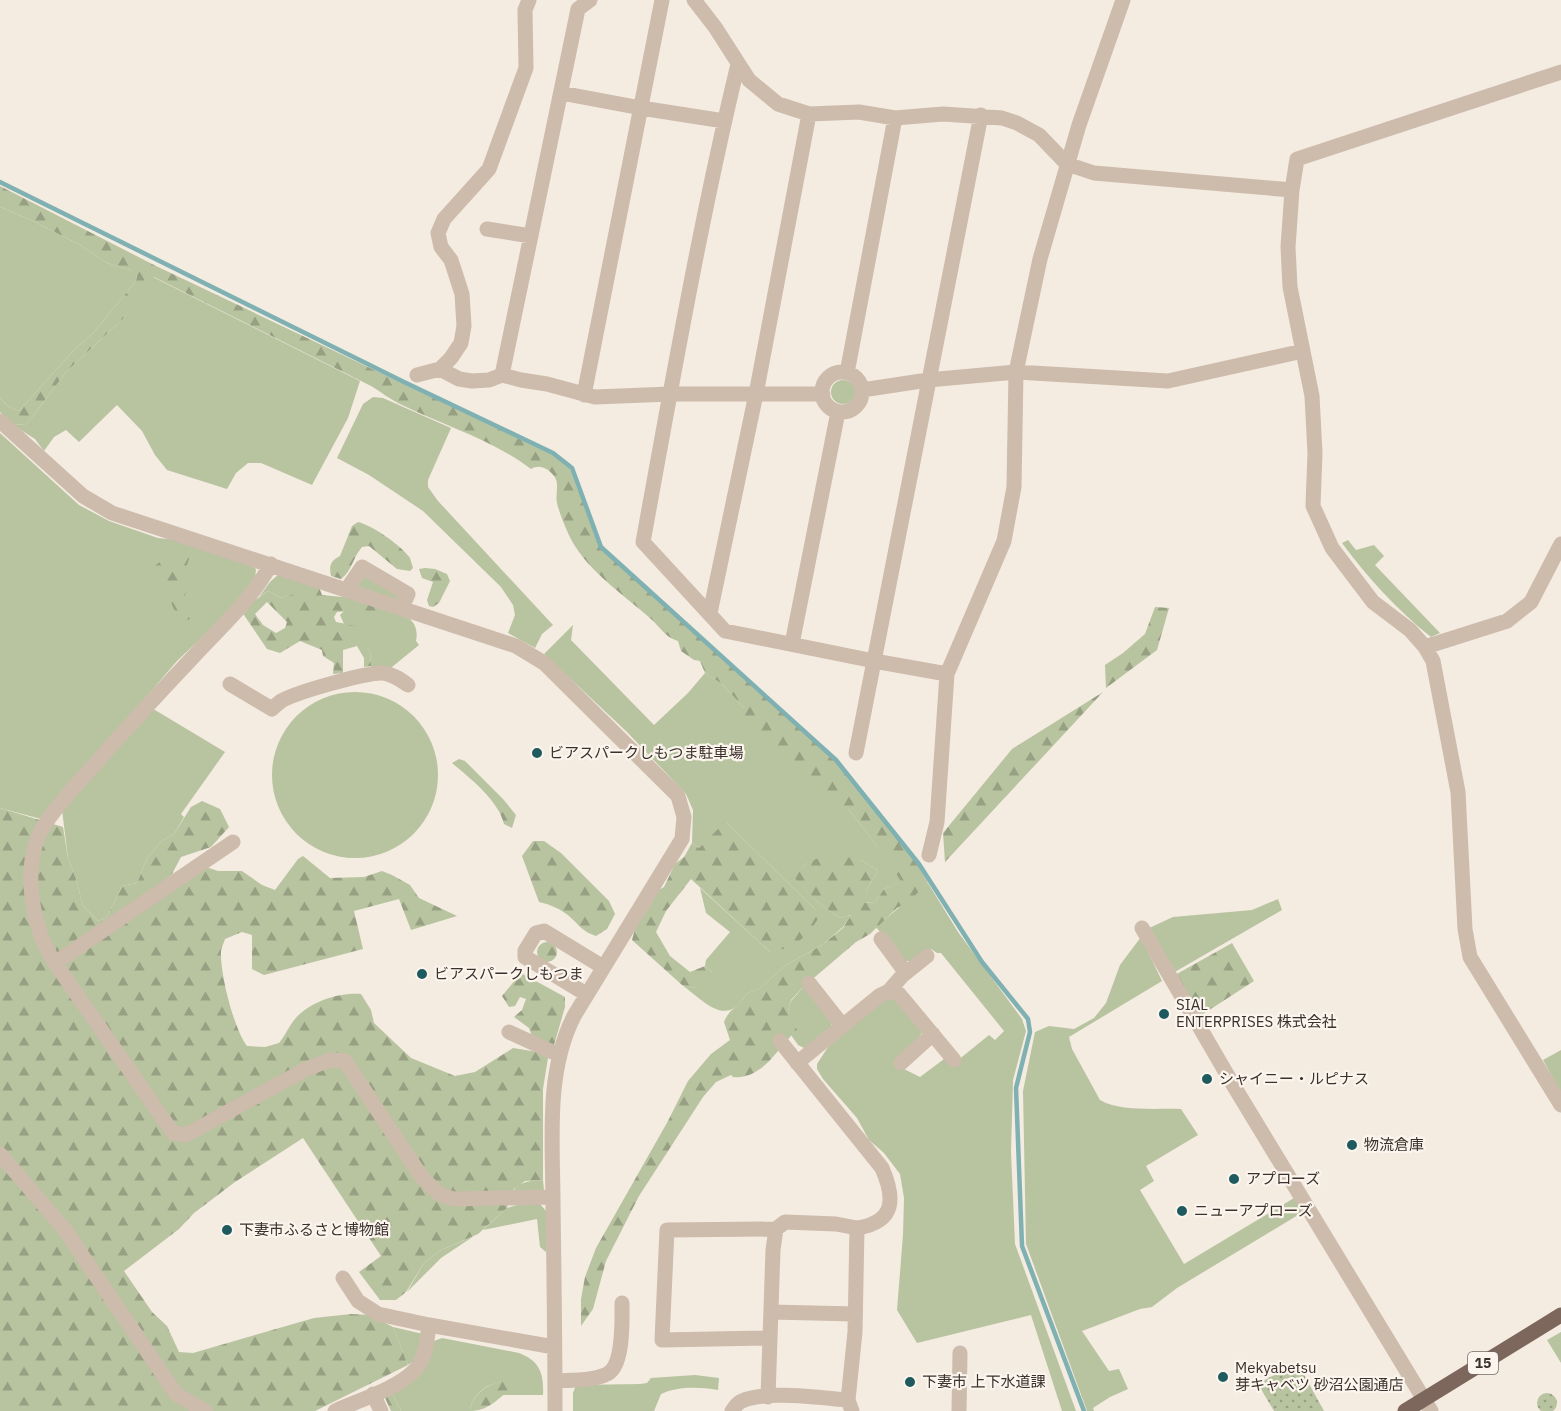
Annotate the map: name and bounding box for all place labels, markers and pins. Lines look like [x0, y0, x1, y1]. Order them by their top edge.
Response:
place label: ビアスパークしもつま駐車場 [549, 743, 743, 762]
marker: ビアスパークしもつま駐車場 [530, 746, 544, 760]
place label: ビアスパークしもつま [434, 964, 583, 983]
marker: ビアスパークしもつま [415, 967, 429, 981]
place label: SIAL ENTERPRISES 株式会社 [1176, 995, 1337, 1031]
marker: SIAL ENTERPRISES 株式会社 [1157, 1007, 1171, 1021]
place label: シャイニー・ルピナス [1219, 1069, 1369, 1088]
marker: シャイニー・ルピナス [1200, 1072, 1214, 1086]
place label: 物流倉庫 [1364, 1135, 1424, 1154]
marker: 物流倉庫 [1345, 1138, 1359, 1152]
place label: アプローズ [1246, 1169, 1320, 1188]
marker: アプローズ [1227, 1172, 1241, 1186]
place label: ニューアプローズ [1194, 1201, 1313, 1220]
marker: ニューアプローズ [1175, 1204, 1189, 1218]
place label: 下妻市ふるさと博物館 [239, 1220, 389, 1239]
marker: 下妻市ふるさと博物館 [220, 1223, 234, 1237]
place label: Mekyabetsu 芽キャベツ 砂沼公園通店 [1235, 1358, 1404, 1394]
marker: Mekyabetsu 芽キャベツ 砂沼公園通店 [1216, 1370, 1230, 1384]
place label: 下妻市 上下水道課 [922, 1372, 1046, 1391]
marker: 下妻市 上下水道課 [903, 1375, 917, 1389]

